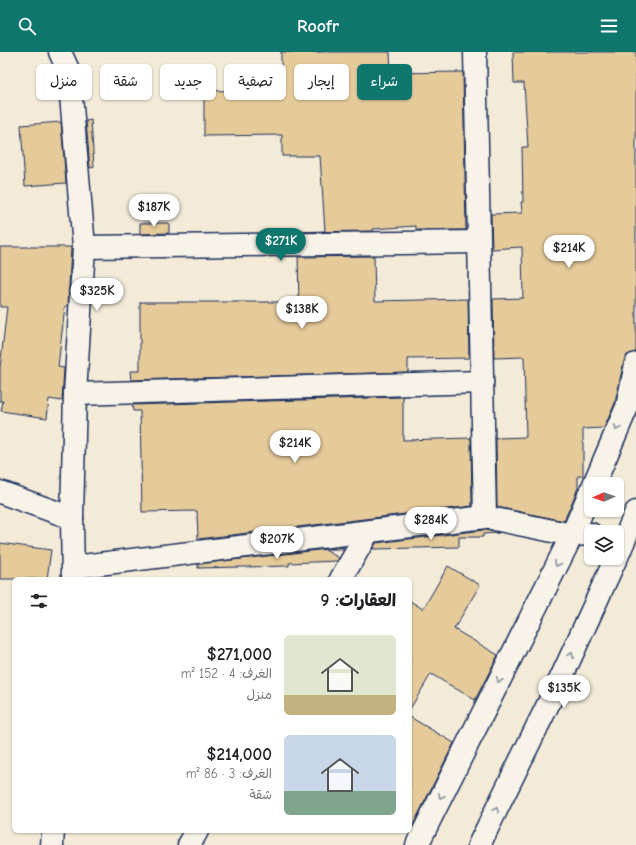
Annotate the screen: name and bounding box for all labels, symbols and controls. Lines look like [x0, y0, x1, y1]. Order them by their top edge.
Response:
icon: search [16, 15, 38, 37]
icon: menu [598, 15, 620, 37]
text: Roofr [297, 16, 339, 37]
chip: منزل [36, 64, 92, 100]
chip: شقة [100, 64, 152, 100]
chip: جديد [160, 64, 216, 100]
chip: تصفية [224, 64, 286, 100]
chip: إيجار [294, 64, 349, 100]
chip: شراء [357, 64, 412, 100]
pin: $187K [126, 194, 182, 228]
text: $187K [138, 199, 170, 214]
pin: $271K [253, 228, 309, 262]
text: $271K [265, 233, 297, 248]
pin: $214K [541, 235, 597, 269]
text: $214K [553, 240, 585, 255]
pin: $325K [69, 278, 125, 312]
text: $325K [80, 283, 114, 298]
pin: $138K [274, 296, 330, 330]
text: $138K [285, 301, 319, 316]
one-way arrow [614, 425, 622, 432]
pin: $214K [267, 430, 323, 464]
text: $214K [279, 435, 311, 450]
north arrow [584, 477, 624, 517]
map controls [584, 477, 624, 565]
pin: $284K [403, 507, 459, 541]
text: $284K [414, 512, 448, 527]
button: layers [584, 525, 624, 565]
pin: $207K [249, 526, 305, 560]
text: $207K [260, 531, 294, 546]
one-way arrow [555, 560, 562, 567]
icon: filters [28, 590, 50, 612]
text: العقارات: 9 [321, 591, 396, 610]
text: $271,000 [207, 645, 272, 664]
icon: home [316, 651, 364, 699]
one-way arrow [566, 652, 574, 660]
text: الغرف: 4 · 152 m² [181, 666, 272, 681]
pin: $135K [536, 675, 592, 709]
one-way arrow [497, 676, 504, 683]
text: $135K [547, 680, 581, 695]
text: منزل [246, 687, 272, 702]
text: $214,000 [206, 745, 272, 764]
icon: home [316, 751, 364, 799]
text: الغرف: 3 · 86 m² [186, 766, 272, 781]
text: شقة [249, 787, 272, 802]
one-way arrow [439, 792, 446, 800]
one-way arrow [491, 807, 499, 814]

